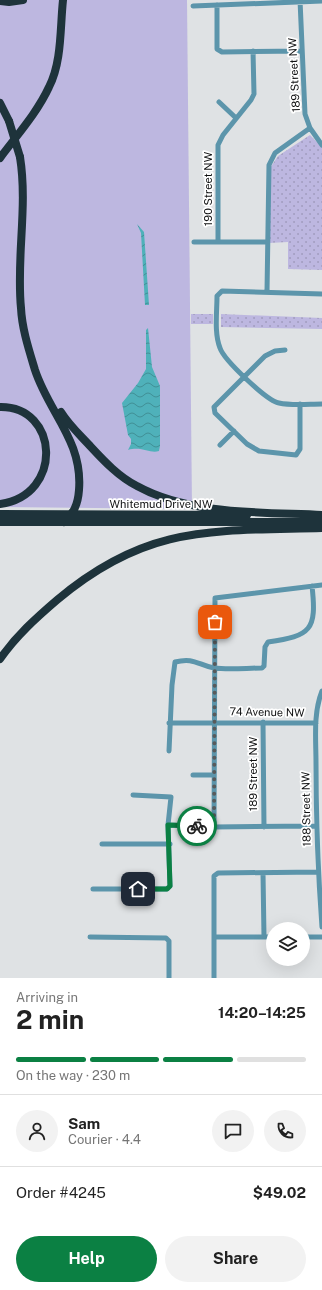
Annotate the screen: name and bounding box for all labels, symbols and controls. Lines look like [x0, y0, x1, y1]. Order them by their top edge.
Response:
street label: 189 Street NW [286, 37, 302, 113]
street label: 190 Street NW [202, 151, 214, 226]
street label: Whitemud Drive NW [110, 498, 213, 510]
pin [198, 605, 232, 639]
icon: bag [204, 611, 226, 633]
street label: 74 Avenue NW [229, 705, 305, 719]
street label: 189 Street NW [247, 736, 259, 811]
street label: 188 Street NW [299, 771, 313, 847]
courier [177, 806, 217, 846]
icon: bike [186, 815, 208, 837]
pin [121, 872, 155, 906]
icon: home [127, 878, 149, 900]
map controls [266, 922, 310, 966]
button: layers [266, 922, 310, 966]
text: Arriving in [16, 990, 78, 1005]
text: 2 min [16, 1004, 84, 1035]
text: 14:20–14:25 [218, 1004, 306, 1021]
text: On the way · 230 m [16, 1068, 130, 1083]
button: person [16, 1110, 58, 1152]
button: chat [212, 1110, 254, 1152]
button: phone [264, 1110, 306, 1152]
text: Sam [68, 1115, 100, 1132]
text: Courier · 4.4 [68, 1132, 141, 1147]
text: Order #4245 [16, 1184, 106, 1201]
text: $49.02 [253, 1184, 306, 1201]
button: Help [16, 1236, 157, 1282]
button: Share [165, 1236, 306, 1282]

